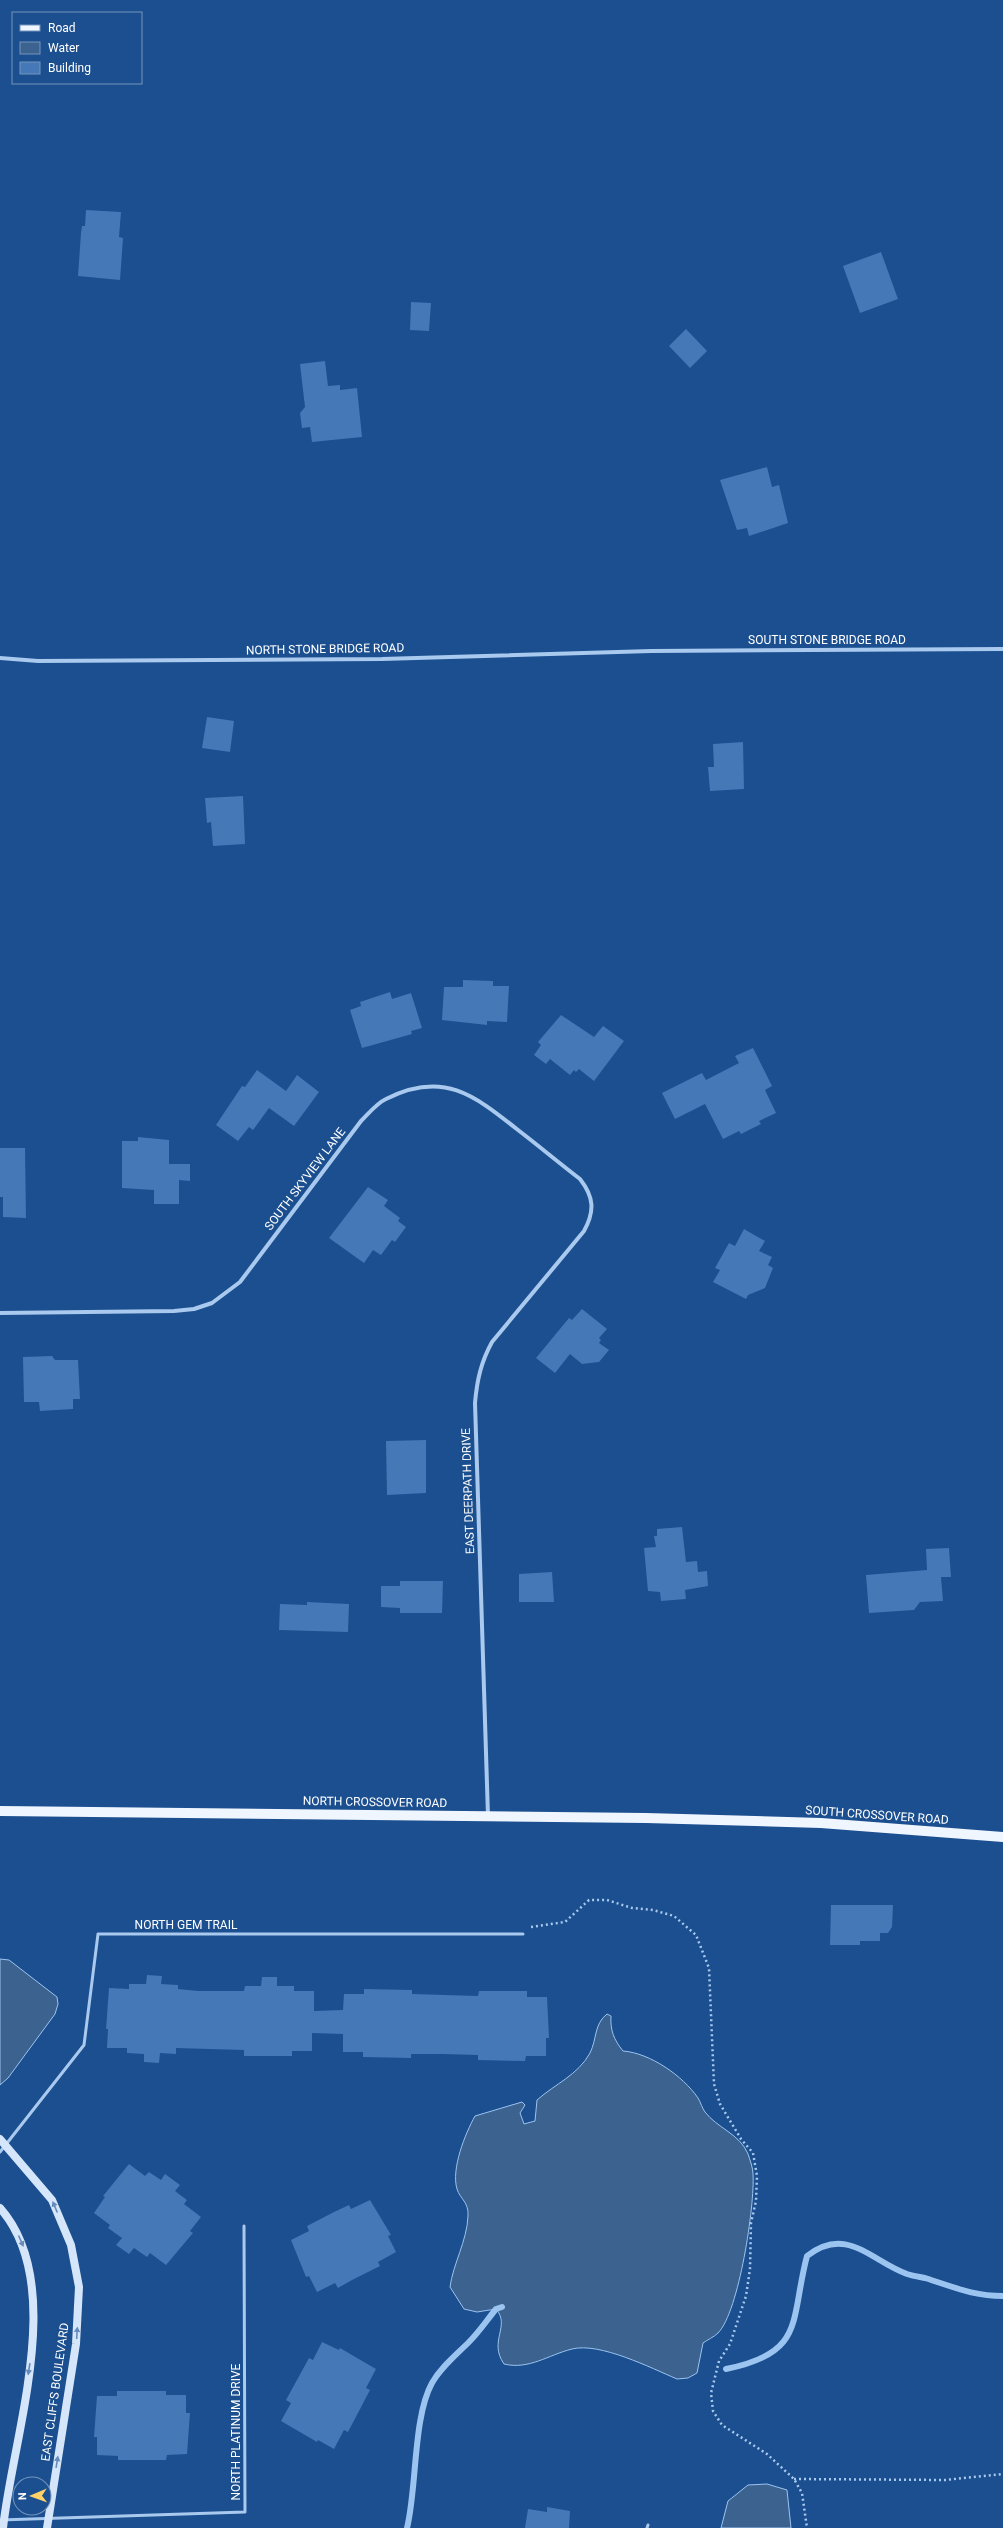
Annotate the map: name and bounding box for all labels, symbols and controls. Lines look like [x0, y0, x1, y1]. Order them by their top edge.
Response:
legend [12, 12, 142, 84]
text: Road [48, 21, 76, 35]
text: Water [48, 41, 79, 55]
text: Building [48, 61, 91, 75]
street label: SOUTH STONE BRIDGE ROAD [748, 633, 906, 647]
street label: NORTH STONE BRIDGE ROAD [246, 641, 404, 657]
street label: SOUTH SKYVIEW LANE [262, 1125, 348, 1233]
street label: EAST DEERPATH DRIVE [459, 1428, 477, 1554]
street label: NORTH CROSSOVER ROAD [303, 1794, 447, 1810]
street label: SOUTH CROSSOVER ROAD [805, 1803, 949, 1827]
street label: NORTH GEM TRAIL [135, 1918, 238, 1932]
one-way arrow [52, 2202, 58, 2213]
one-way arrow [18, 2235, 24, 2246]
street label: EAST CLIFFS BOULEVARD [38, 2322, 72, 2462]
one-way arrow [74, 2326, 80, 2339]
one-way arrow [26, 2362, 32, 2375]
street label: NORTH PLATINUM DRIVE [229, 2363, 243, 2500]
one-way arrow [55, 2456, 61, 2468]
north arrow [12, 2476, 52, 2516]
text: N [16, 2492, 29, 2500]

